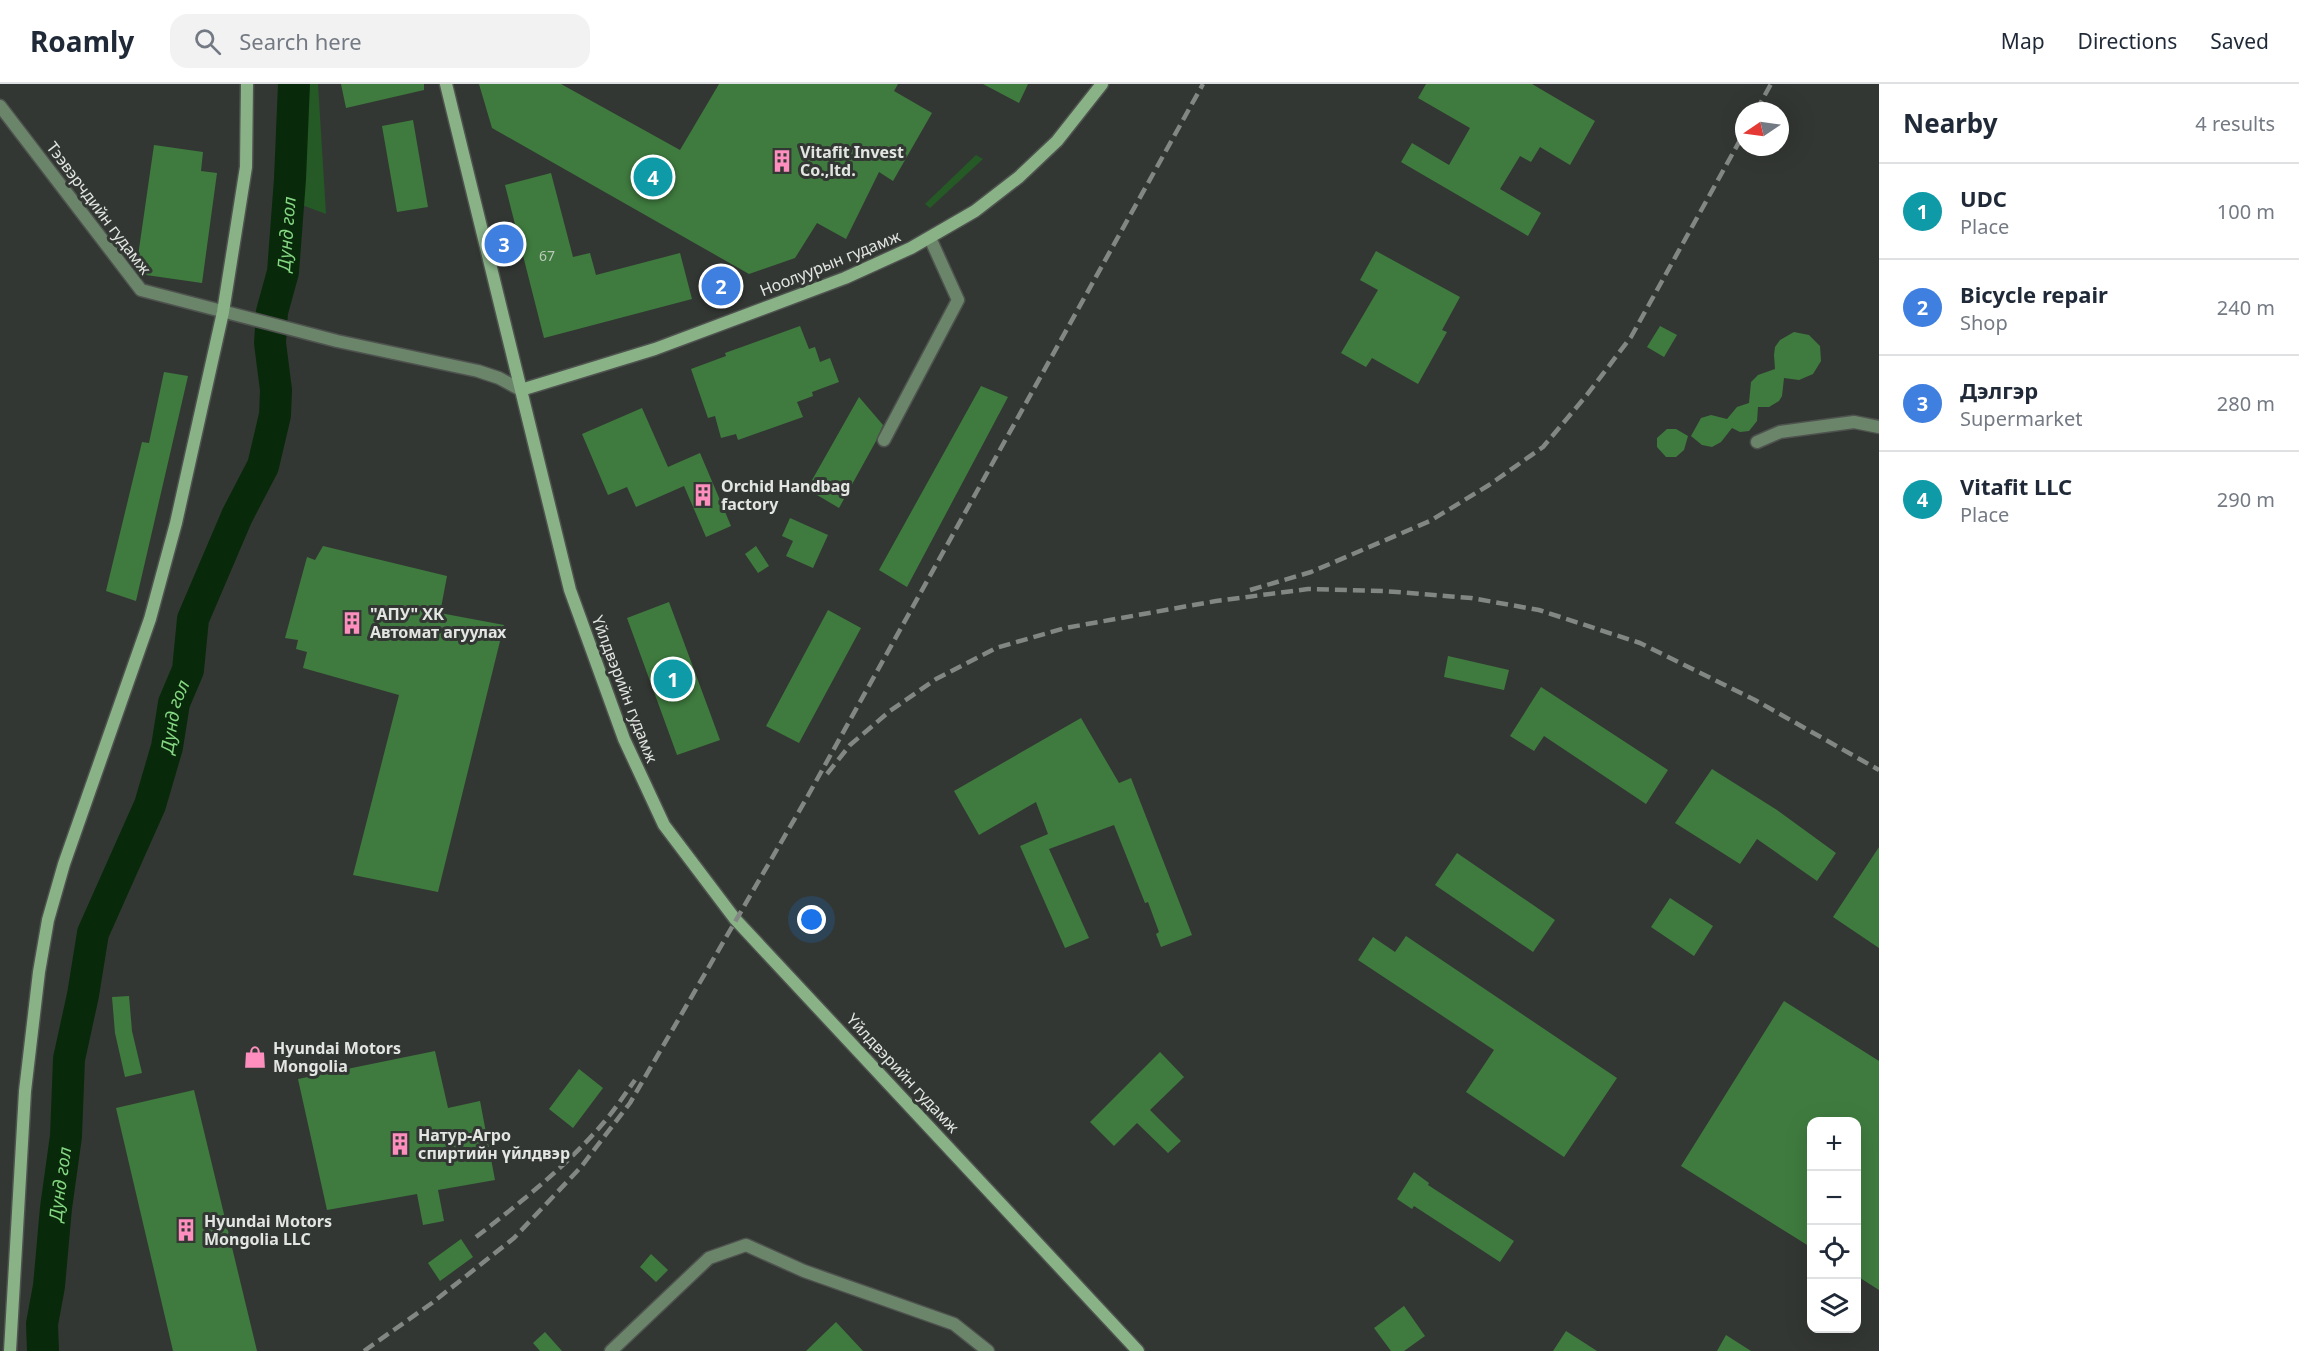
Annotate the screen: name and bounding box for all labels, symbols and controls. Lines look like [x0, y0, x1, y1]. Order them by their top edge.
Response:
search box [170, 14, 590, 68]
text: Roamly [30, 22, 134, 60]
icon: search [191, 25, 224, 58]
text: Search here [239, 26, 362, 56]
text: Map [2001, 27, 2045, 55]
text: Directions [2078, 27, 2177, 55]
text: Saved [2210, 27, 2269, 55]
north arrow [1735, 102, 1789, 156]
text: Nearby [1903, 105, 1998, 141]
text: 4 results [2195, 110, 2275, 137]
street label: Тээвэрчдийн гудамж [42, 137, 157, 280]
place label: Vitafit Invest Co.,ltd. [800, 141, 904, 181]
building icon: Vitafit Invest Co.,ltd. [769, 148, 795, 174]
pin: 4 [634, 154, 672, 200]
text: UDC [1960, 183, 2007, 213]
water label: Дунд гол [271, 196, 301, 274]
text: 1 [1917, 198, 1928, 225]
text: 100 m [2217, 198, 2275, 225]
text: Place [1960, 213, 2009, 240]
pin: 3 [484, 222, 524, 266]
street label: Ноолуурын гудамж [756, 224, 904, 301]
house number: 67 [539, 246, 555, 265]
pin: 2 [702, 264, 740, 308]
text: Bicycle repair [1960, 279, 2108, 309]
text: 2 [1917, 294, 1928, 321]
text: 240 m [2217, 294, 2275, 321]
text: Shop [1960, 309, 2008, 336]
text: Дэлгэр [1960, 375, 2038, 405]
text: 3 [1917, 390, 1928, 417]
text: 280 m [2217, 390, 2275, 417]
text: Supermarket [1960, 405, 2083, 432]
text: Vitafit LLC [1960, 471, 2072, 501]
place label: Orchid Handbag factory [721, 475, 850, 515]
building icon: Orchid Handbag factory [690, 482, 716, 508]
text: 4 [1917, 486, 1928, 513]
text: 290 m [2217, 486, 2275, 513]
text: Place [1960, 501, 2009, 528]
place label: "АПУ" ХК Автомат агуулах [370, 603, 507, 643]
building icon: "АПУ" ХК Автомат агуулах [339, 610, 365, 636]
street label: Yйлдвэрийн гудамж [587, 612, 664, 767]
pin: 1 [654, 656, 692, 702]
water label: Дунд гол [154, 676, 195, 757]
your location [797, 905, 826, 934]
street label: Yйлдвэрийн гудамж [842, 1008, 965, 1138]
place label: Hyundai Motors Mongolia [273, 1037, 401, 1077]
shop icon: Hyundai Motors Mongolia [242, 1044, 268, 1070]
map controls [1807, 1117, 1861, 1333]
button: + [1807, 1117, 1861, 1171]
place label: Натур-Агро спиртийн үйлдвэр [418, 1124, 570, 1164]
building icon: Натур-Агро спиртийн үйлдвэр [387, 1131, 413, 1157]
water label: Дунд гол [43, 1145, 76, 1225]
button: − [1807, 1171, 1861, 1225]
place label: Hyundai Motors Mongolia LLC [204, 1210, 332, 1250]
building icon: Hyundai Motors Mongolia LLC [173, 1217, 199, 1243]
button: locate [1807, 1225, 1861, 1279]
button: layers [1807, 1279, 1861, 1333]

